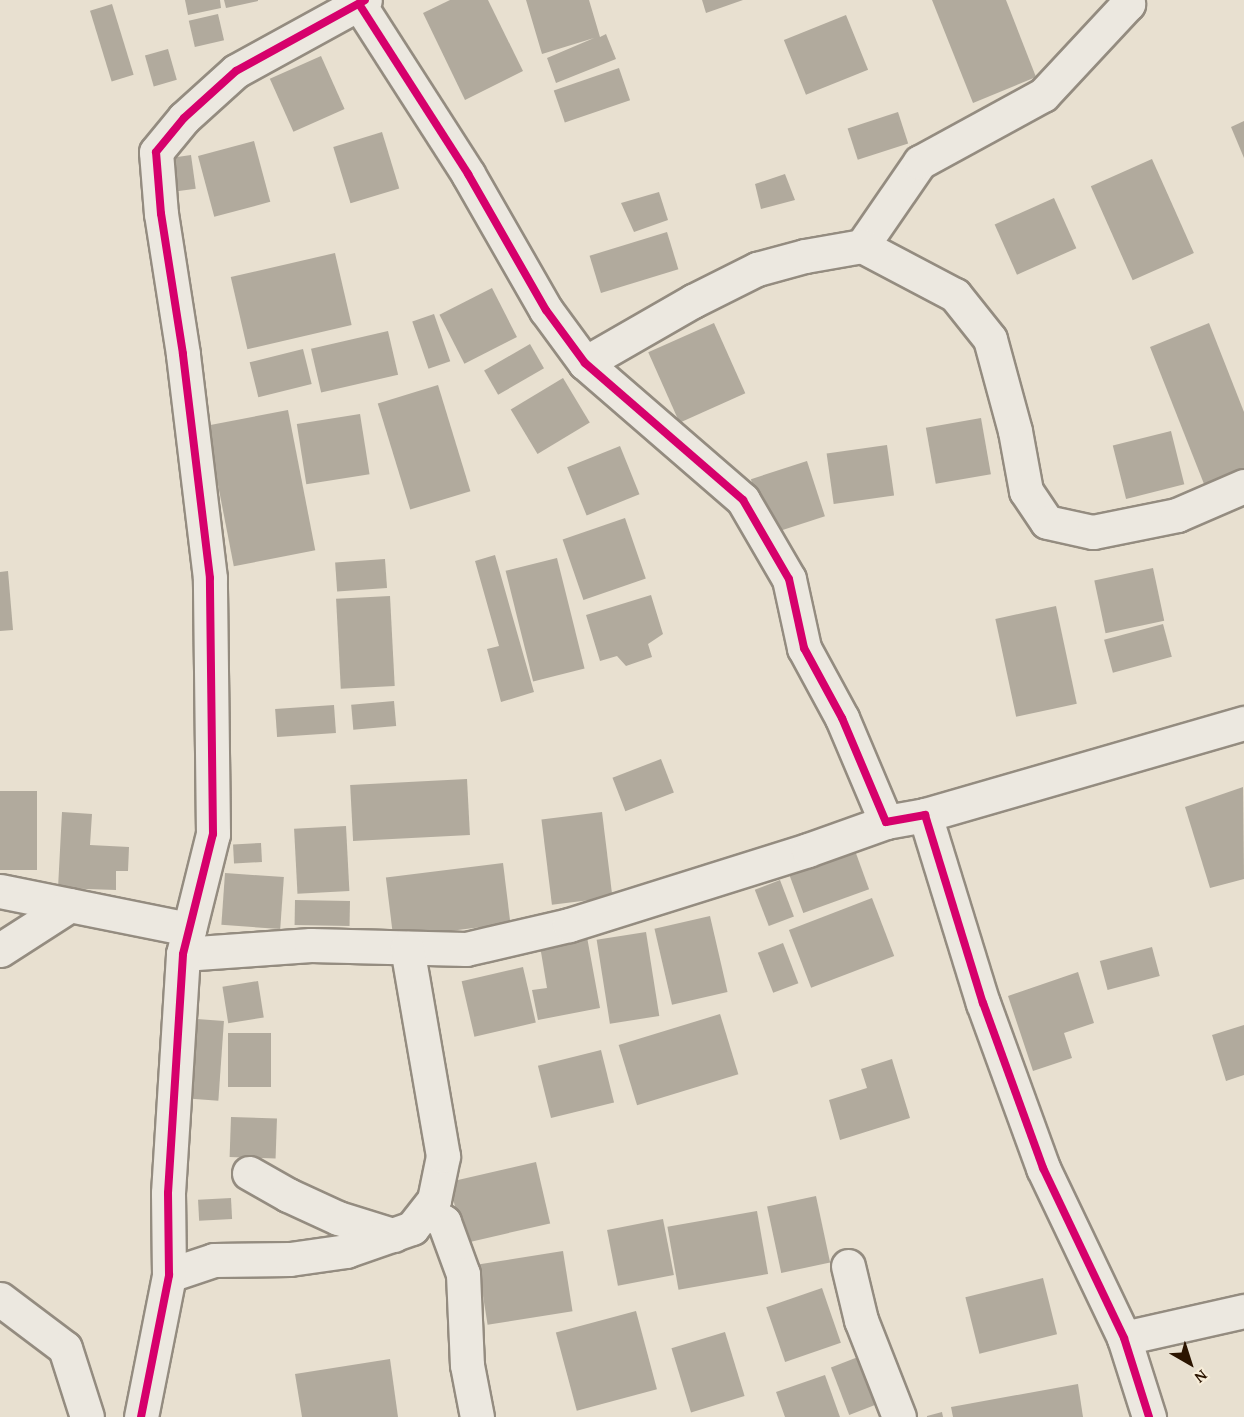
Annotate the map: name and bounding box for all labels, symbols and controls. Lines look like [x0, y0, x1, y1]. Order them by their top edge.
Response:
north arrow [1160, 1333, 1220, 1393]
text: N [1190, 1364, 1213, 1390]

